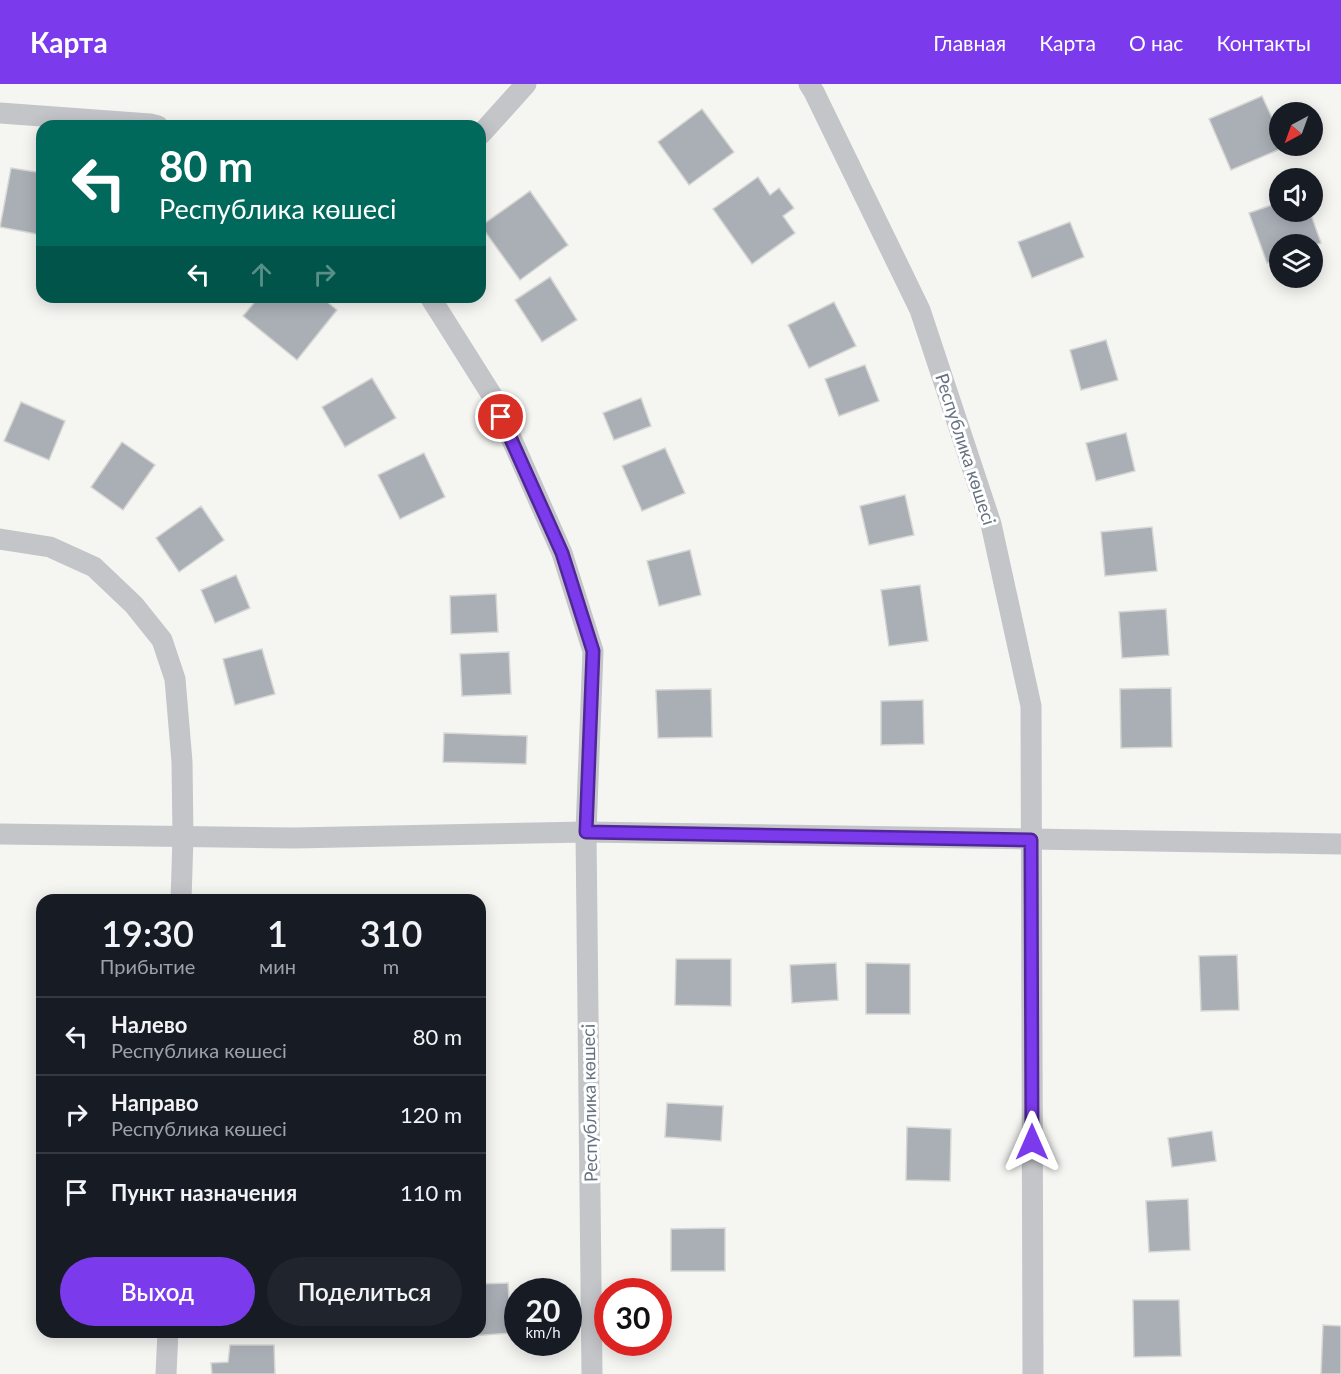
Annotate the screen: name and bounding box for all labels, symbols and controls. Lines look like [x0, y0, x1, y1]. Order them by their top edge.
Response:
text: Карта [30, 25, 108, 59]
text: Главная [933, 30, 1006, 55]
text: Карта [1039, 30, 1096, 55]
text: О нас [1129, 30, 1183, 55]
text: Контакты [1216, 30, 1311, 55]
north arrow [1269, 102, 1323, 156]
map controls [1269, 102, 1323, 288]
text: 80 m [159, 141, 253, 191]
icon: left [60, 144, 138, 222]
button: sound [1269, 168, 1323, 222]
text: Республика көшесі [159, 192, 396, 225]
button: layers [1269, 234, 1323, 288]
icon: left [182, 258, 215, 291]
icon: ahead [245, 258, 278, 291]
icon: right [308, 258, 341, 291]
street label: Республика көшесі [931, 370, 1001, 528]
pin [475, 391, 526, 442]
icon: arrive [484, 400, 517, 433]
text: 19:30 [101, 911, 194, 955]
text: 1 [267, 911, 288, 955]
text: 310 [360, 911, 422, 955]
text: Прибытие [100, 954, 195, 978]
text: мин [259, 954, 296, 978]
text: m [383, 954, 399, 978]
text: Налево [111, 1011, 187, 1038]
icon: left [60, 1020, 93, 1053]
text: 80 m [413, 1023, 462, 1050]
street label: Республика көшесі [577, 1024, 601, 1182]
text: Республика көшесі [111, 1038, 287, 1062]
text: Направо [111, 1089, 199, 1116]
icon: right [60, 1098, 93, 1131]
text: 120 m [400, 1101, 462, 1128]
position arrow [1000, 1110, 1064, 1174]
text: Республика көшесі [111, 1116, 287, 1140]
icon: arrive [60, 1176, 93, 1209]
text: Пункт назначения [111, 1179, 297, 1206]
text: 110 m [400, 1179, 462, 1206]
button: Выход [60, 1257, 255, 1326]
button: Поделиться [267, 1257, 462, 1326]
speed limit sign: 30 [594, 1278, 672, 1356]
text: 20 [526, 1292, 560, 1328]
text: km/h [525, 1323, 561, 1341]

